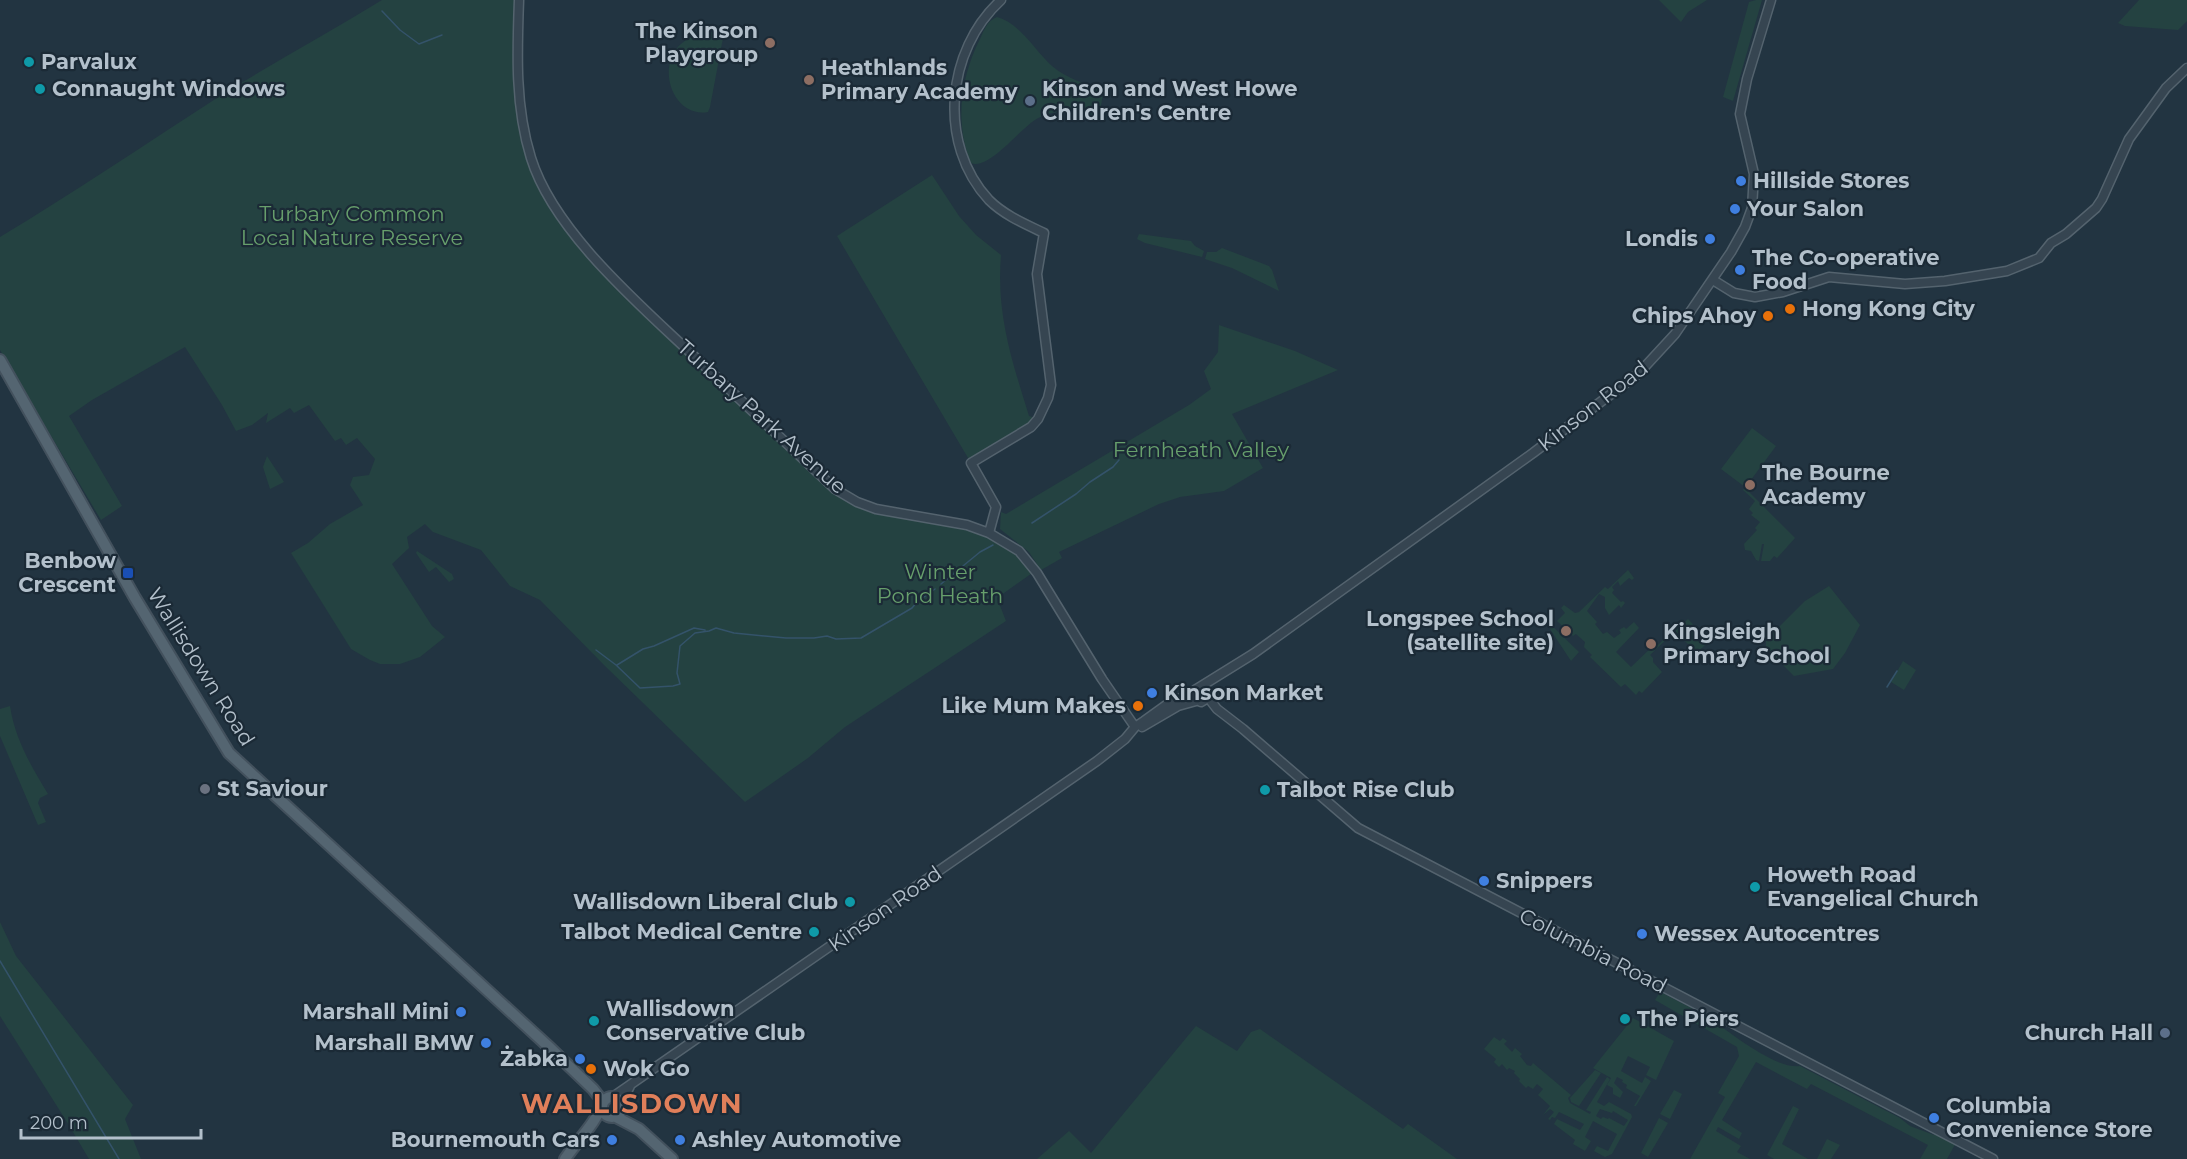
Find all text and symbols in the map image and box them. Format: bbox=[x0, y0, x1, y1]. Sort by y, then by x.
place label: The Kinson Playgroup bbox=[635, 18, 758, 67]
marker: The Kinson Playgroup bbox=[763, 36, 777, 50]
place label: Parvalux bbox=[41, 49, 137, 74]
marker: Parvalux bbox=[22, 55, 36, 69]
place label: Heathlands Primary Academy bbox=[821, 55, 1018, 104]
marker: Heathlands Primary Academy bbox=[802, 73, 816, 87]
place label: Connaught Windows bbox=[52, 76, 285, 101]
place label: Kinson and West Howe Children's Centre bbox=[1042, 76, 1298, 125]
marker: Connaught Windows bbox=[33, 82, 47, 96]
marker: Kinson and West Howe Children's Centre bbox=[1023, 94, 1037, 108]
place label: Hillside Stores bbox=[1753, 168, 1909, 193]
marker: Hillside Stores bbox=[1734, 174, 1748, 188]
place label: Your Salon bbox=[1746, 196, 1864, 221]
park label: Turbary Common Local Nature Reserve bbox=[241, 201, 463, 250]
marker: Your Salon bbox=[1728, 202, 1742, 216]
place label: Londis bbox=[1625, 226, 1698, 251]
marker: Londis bbox=[1703, 232, 1717, 246]
place label: The Co-operative Food bbox=[1752, 245, 1940, 294]
marker: The Co-operative Food bbox=[1733, 263, 1747, 277]
place label: Hong Kong City bbox=[1802, 296, 1975, 321]
marker: Hong Kong City bbox=[1783, 302, 1797, 316]
place label: Chips Ahoy bbox=[1632, 303, 1756, 328]
marker: Chips Ahoy bbox=[1761, 309, 1775, 323]
street label: Turbary Park Avenue bbox=[673, 334, 852, 499]
street label: Kinson Road bbox=[1533, 355, 1653, 456]
park label: Fernheath Valley bbox=[1113, 437, 1290, 462]
place label: The Bourne Academy bbox=[1761, 460, 1890, 509]
marker: The Bourne Academy bbox=[1743, 478, 1757, 492]
place label: Benbow Crescent bbox=[18, 548, 116, 597]
park label: Winter Pond Heath bbox=[877, 559, 1003, 608]
marker: Benbow Crescent bbox=[121, 566, 135, 580]
street label: Wallisdown Road bbox=[143, 583, 260, 750]
place label: Longspee School (satellite site) bbox=[1366, 606, 1554, 655]
place label: Kingsleigh Primary School bbox=[1663, 619, 1830, 668]
marker: Longspee School (satellite site) bbox=[1559, 624, 1573, 638]
marker: Kingsleigh Primary School bbox=[1644, 637, 1658, 651]
place label: Kinson Market bbox=[1164, 680, 1323, 705]
marker: Kinson Market bbox=[1145, 686, 1159, 700]
place label: Like Mum Makes bbox=[941, 693, 1126, 718]
marker: Like Mum Makes bbox=[1131, 699, 1145, 713]
place label: St Saviour bbox=[217, 776, 328, 801]
place label: Talbot Rise Club bbox=[1277, 777, 1455, 802]
marker: St Saviour bbox=[198, 782, 212, 796]
marker: Talbot Rise Club bbox=[1258, 783, 1272, 797]
street label: Kinson Road bbox=[823, 860, 946, 957]
place label: Howeth Road Evangelical Church bbox=[1767, 862, 1979, 911]
place label: Snippers bbox=[1496, 868, 1593, 893]
marker: Snippers bbox=[1477, 874, 1491, 888]
marker: Howeth Road Evangelical Church bbox=[1748, 880, 1762, 894]
place label: Wallisdown Liberal Club bbox=[573, 889, 838, 914]
marker: Wallisdown Liberal Club bbox=[843, 895, 857, 909]
street label: Columbia Road bbox=[1515, 903, 1671, 999]
place label: Talbot Medical Centre bbox=[561, 919, 802, 944]
place label: Wessex Autocentres bbox=[1654, 921, 1879, 946]
marker: Talbot Medical Centre bbox=[807, 925, 821, 939]
marker: Wessex Autocentres bbox=[1635, 927, 1649, 941]
place label: Wallisdown Conservative Club bbox=[606, 996, 805, 1045]
place label: Marshall Mini bbox=[303, 999, 449, 1024]
marker: Marshall Mini bbox=[454, 1005, 468, 1019]
place label: The Piers bbox=[1637, 1006, 1739, 1031]
marker: The Piers bbox=[1618, 1012, 1632, 1026]
marker: Wallisdown Conservative Club bbox=[587, 1014, 601, 1028]
place label: Church Hall bbox=[2025, 1020, 2153, 1045]
marker: Church Hall bbox=[2158, 1026, 2172, 1040]
place label: Marshall BMW bbox=[315, 1030, 474, 1055]
marker: Marshall BMW bbox=[479, 1036, 493, 1050]
place label: Żabka bbox=[500, 1045, 568, 1071]
marker: Żabka bbox=[573, 1052, 587, 1066]
place label: Wok Go bbox=[603, 1056, 690, 1081]
marker: Wok Go bbox=[584, 1062, 598, 1076]
district label: WALLISDOWN bbox=[521, 1087, 743, 1120]
place label: Columbia Convenience Store bbox=[1946, 1093, 2153, 1142]
scale bar bbox=[21, 1102, 201, 1140]
marker: Columbia Convenience Store bbox=[1927, 1111, 1941, 1125]
text: 200 m bbox=[30, 1112, 88, 1134]
place label: Bournemouth Cars bbox=[391, 1127, 600, 1152]
place label: Ashley Automotive bbox=[691, 1127, 901, 1152]
marker: Bournemouth Cars bbox=[605, 1133, 619, 1147]
marker: Ashley Automotive bbox=[673, 1133, 687, 1147]

